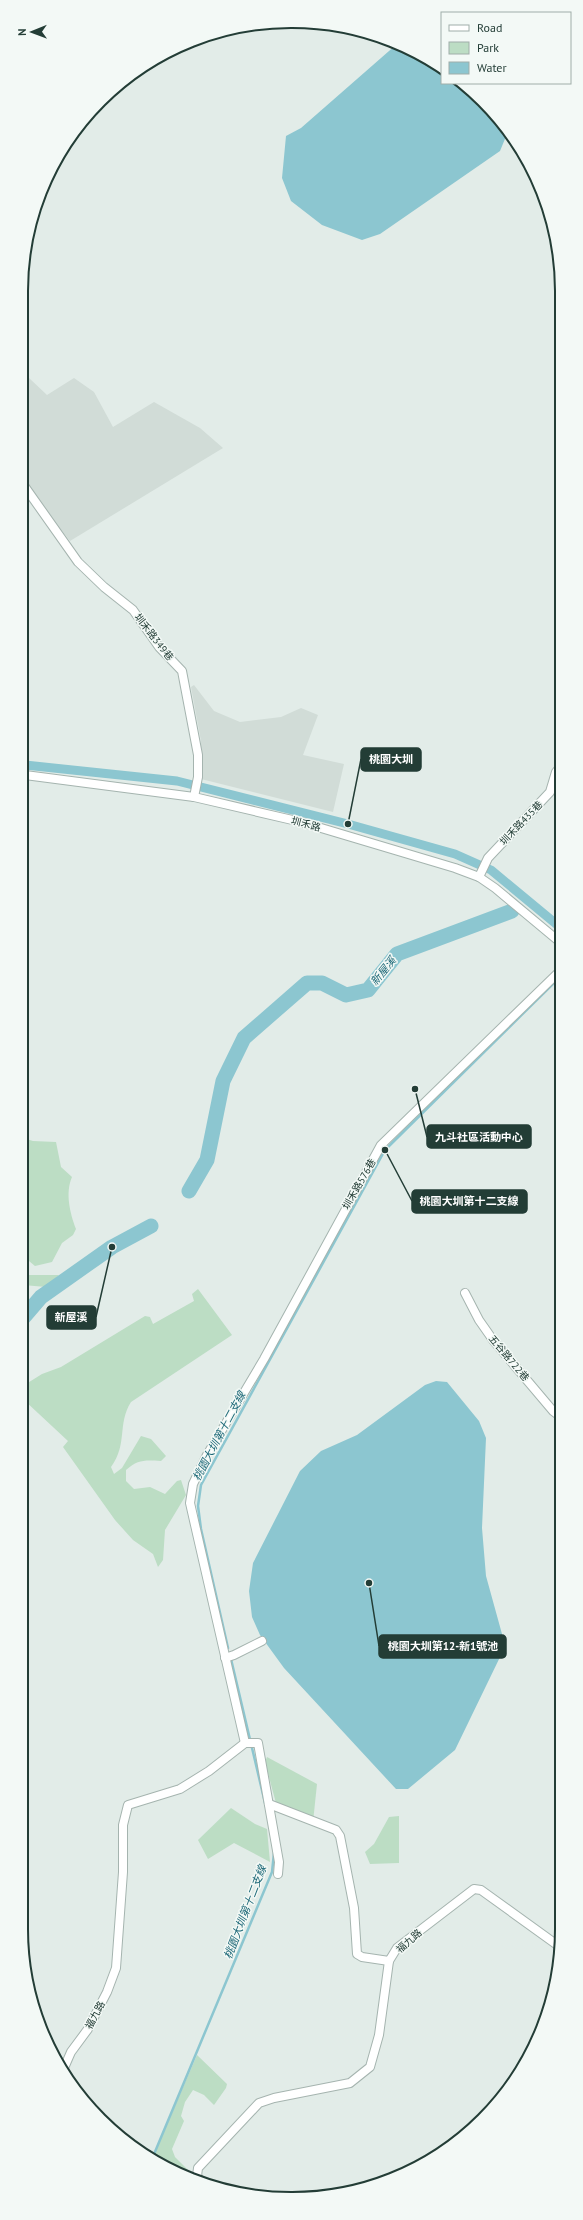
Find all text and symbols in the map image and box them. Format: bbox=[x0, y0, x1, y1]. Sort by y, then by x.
north arrow bbox=[12, 12, 52, 52]
legend bbox=[441, 12, 571, 84]
text: Road bbox=[477, 20, 502, 35]
text: N bbox=[15, 28, 29, 36]
text: Park bbox=[477, 40, 499, 55]
text: Water bbox=[477, 60, 507, 75]
street label: 圳禾路349巷 bbox=[132, 611, 176, 663]
callout: 桃園大圳 bbox=[361, 748, 421, 771]
text: 桃園大圳 bbox=[369, 752, 413, 766]
street label: 圳禾路435巷 bbox=[497, 798, 545, 848]
street label: 圳禾路 bbox=[290, 814, 322, 834]
water label: 新屋溪 bbox=[367, 952, 400, 988]
callout: 九斗社區活動中心 bbox=[427, 1125, 531, 1148]
text: 九斗社區活動中心 bbox=[435, 1130, 523, 1144]
street label: 圳禾路576巷 bbox=[339, 1156, 379, 1212]
callout: 桃園大圳第十二支線 bbox=[412, 1190, 527, 1213]
text: 桃園大圳第十二支線 bbox=[420, 1194, 519, 1208]
callout: 新屋溪 bbox=[47, 1306, 96, 1329]
text: 新屋溪 bbox=[55, 1310, 88, 1324]
street label: 五谷路722巷 bbox=[486, 1332, 532, 1384]
water label: 桃園大圳第十二支線 bbox=[190, 1387, 249, 1483]
callout: 桃園大圳第12-新1號池 bbox=[379, 1635, 506, 1658]
text: 桃園大圳第12-新1號池 bbox=[388, 1639, 498, 1653]
water label: 桃園大圳第十二支線 bbox=[221, 1861, 270, 1961]
street label: 福九路 bbox=[393, 1926, 425, 1956]
street label: 福九路 bbox=[82, 1999, 108, 2031]

